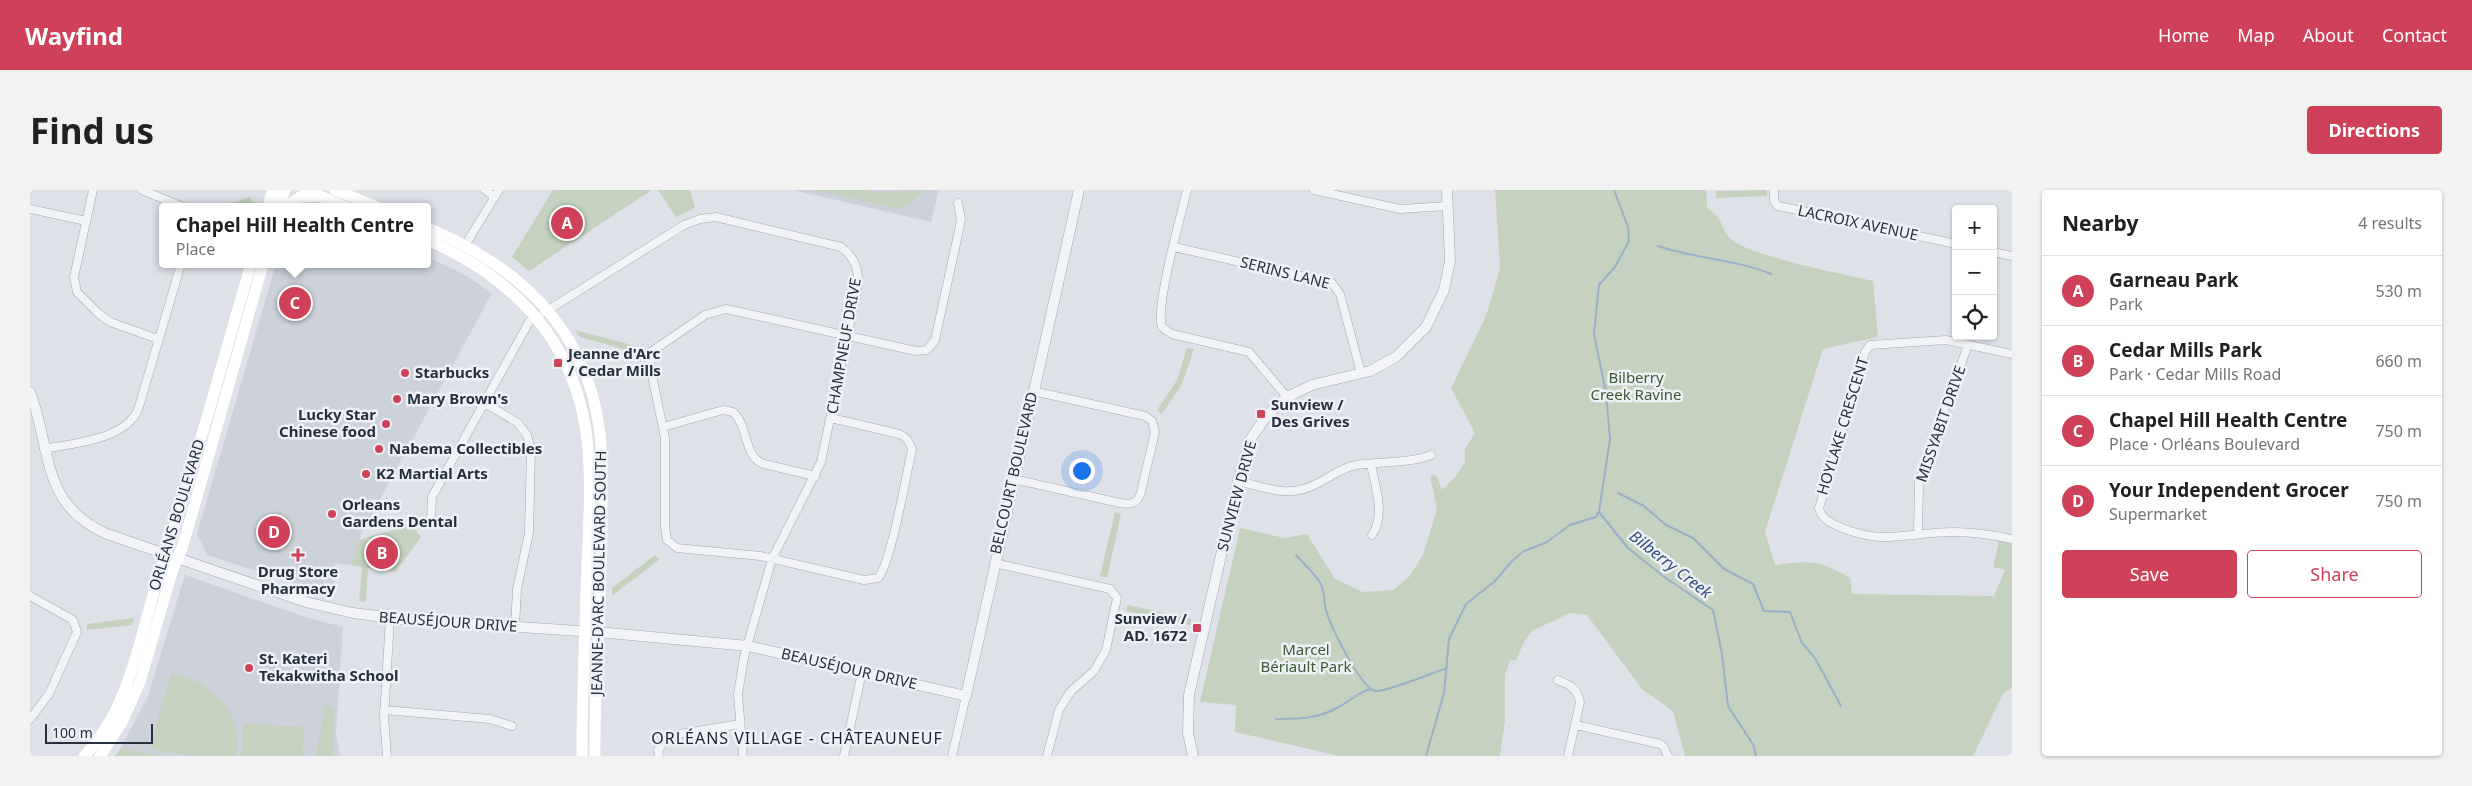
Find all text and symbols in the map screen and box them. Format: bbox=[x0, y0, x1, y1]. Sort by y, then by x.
text: Wayfind bbox=[25, 19, 123, 52]
text: Home bbox=[2158, 23, 2209, 47]
text: Map bbox=[2237, 23, 2275, 47]
text: About bbox=[2303, 23, 2354, 47]
text: Contact bbox=[2382, 23, 2447, 47]
button: Directions bbox=[2307, 106, 2442, 154]
text: Find us bbox=[30, 107, 154, 154]
street label: LACROIX AVENUE bbox=[1796, 200, 1920, 245]
popup bbox=[159, 203, 431, 268]
pin: A bbox=[551, 204, 583, 242]
map controls bbox=[1952, 205, 1997, 340]
button: + bbox=[1952, 205, 1997, 250]
text: Nearby bbox=[2062, 209, 2138, 237]
text: Chapel Hill Health Centre bbox=[176, 212, 414, 238]
text: 4 results bbox=[2358, 212, 2422, 234]
text: Place bbox=[176, 238, 215, 260]
button: − bbox=[1952, 250, 1997, 295]
street label: SERINS LANE bbox=[1238, 251, 1332, 293]
text: Garneau Park bbox=[2109, 267, 2238, 293]
street label: CHAMPNEUF DRIVE bbox=[821, 276, 865, 415]
text: A bbox=[2072, 280, 2084, 302]
text: 530 m bbox=[2375, 280, 2422, 302]
pin: C bbox=[279, 284, 311, 322]
text: Park bbox=[2109, 293, 2143, 315]
button: locate bbox=[1952, 295, 1997, 340]
text: Cedar Mills Park bbox=[2109, 337, 2262, 363]
place label: Jeanne d'Arc / Cedar Mills bbox=[566, 343, 661, 380]
text: B bbox=[2073, 350, 2083, 372]
text: 660 m bbox=[2375, 350, 2422, 372]
street label: HOYLAKE CRESCENT bbox=[1812, 354, 1873, 497]
marker: Jeanne d'Arc / Cedar Mills bbox=[552, 357, 564, 369]
place label: Starbucks bbox=[415, 362, 489, 382]
street label: MISSYABIT DRIVE bbox=[1911, 363, 1969, 485]
text: Park · Cedar Mills Road bbox=[2109, 363, 2281, 385]
marker: Starbucks bbox=[399, 367, 411, 379]
park label: Bilberry Creek Ravine bbox=[1590, 367, 1682, 404]
place label: Mary Brown's bbox=[407, 388, 508, 408]
street label: BELCOURT BOULEVARD bbox=[985, 390, 1041, 556]
marker: Mary Brown's bbox=[391, 393, 403, 405]
place label: Sunview / Des Grives bbox=[1271, 394, 1349, 431]
place label: Lucky Star Chinese food bbox=[279, 404, 376, 441]
text: Chapel Hill Health Centre bbox=[2109, 407, 2347, 433]
marker: Sunview / Des Grives bbox=[1255, 408, 1267, 420]
marker: Lucky Star Chinese food bbox=[380, 418, 392, 430]
text: C bbox=[2073, 420, 2083, 442]
text: 750 m bbox=[2375, 420, 2422, 442]
text: Place · Orléans Boulevard bbox=[2109, 433, 2300, 455]
street label: ORLÉANS BOULEVARD bbox=[143, 437, 209, 593]
place label: Nabema Collectibles bbox=[389, 438, 542, 458]
street label: SUNVIEW DRIVE bbox=[1212, 438, 1260, 553]
marker: Nabema Collectibles bbox=[373, 443, 385, 455]
street label: JEANNE-D'ARC BOULEVARD SOUTH bbox=[586, 450, 610, 698]
your location bbox=[1069, 458, 1095, 484]
place label: K2 Martial Arts bbox=[376, 463, 488, 483]
marker: K2 Martial Arts bbox=[360, 468, 372, 480]
text: Your Independent Grocer bbox=[2109, 477, 2349, 503]
text: D bbox=[2072, 490, 2084, 512]
text: 750 m bbox=[2375, 490, 2422, 512]
place label: Orleans Gardens Dental bbox=[342, 494, 458, 531]
text: Supermarket bbox=[2109, 503, 2207, 525]
marker: Orleans Gardens Dental bbox=[326, 508, 338, 520]
pin: D bbox=[258, 513, 290, 551]
water label: Bilberry Creek bbox=[1625, 525, 1718, 604]
pin: B bbox=[366, 534, 398, 572]
marker: Drug Store Pharmacy bbox=[292, 549, 304, 561]
button: Save bbox=[2062, 550, 2237, 598]
button: Share bbox=[2247, 550, 2422, 598]
place label: Drug Store Pharmacy bbox=[258, 561, 338, 598]
street label: BEAUSÉJOUR DRIVE bbox=[378, 606, 518, 636]
place label: Sunview / AD. 1672 bbox=[1115, 608, 1188, 645]
marker: Sunview / AD. 1672 bbox=[1191, 622, 1203, 634]
park label: Marcel Bériault Park bbox=[1261, 639, 1351, 676]
street label: BEAUSÉJOUR DRIVE bbox=[779, 643, 919, 693]
place label: St. Kateri Tekakwitha School bbox=[259, 648, 399, 685]
marker: St. Kateri Tekakwitha School bbox=[243, 662, 255, 674]
scale bar bbox=[45, 721, 152, 744]
text: 100 m bbox=[52, 723, 93, 742]
district label: ORLÉANS VILLAGE - CHÂTEAUNEUF bbox=[651, 727, 943, 749]

